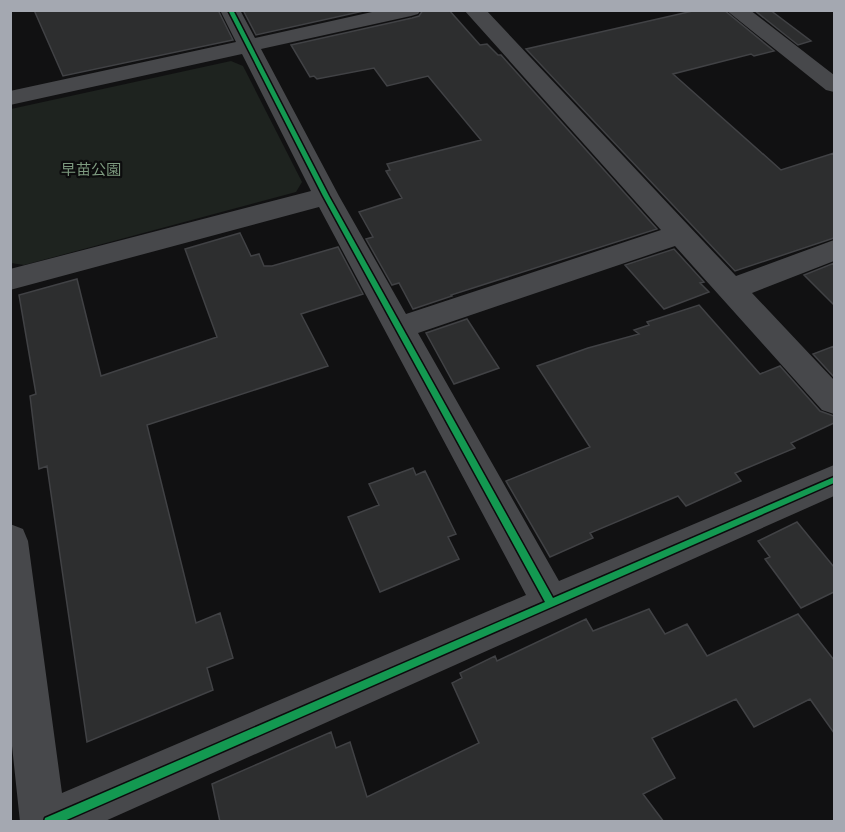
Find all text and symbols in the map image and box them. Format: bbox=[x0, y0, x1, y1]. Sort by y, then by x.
park label: 早苗公園 bbox=[61, 161, 121, 178]

